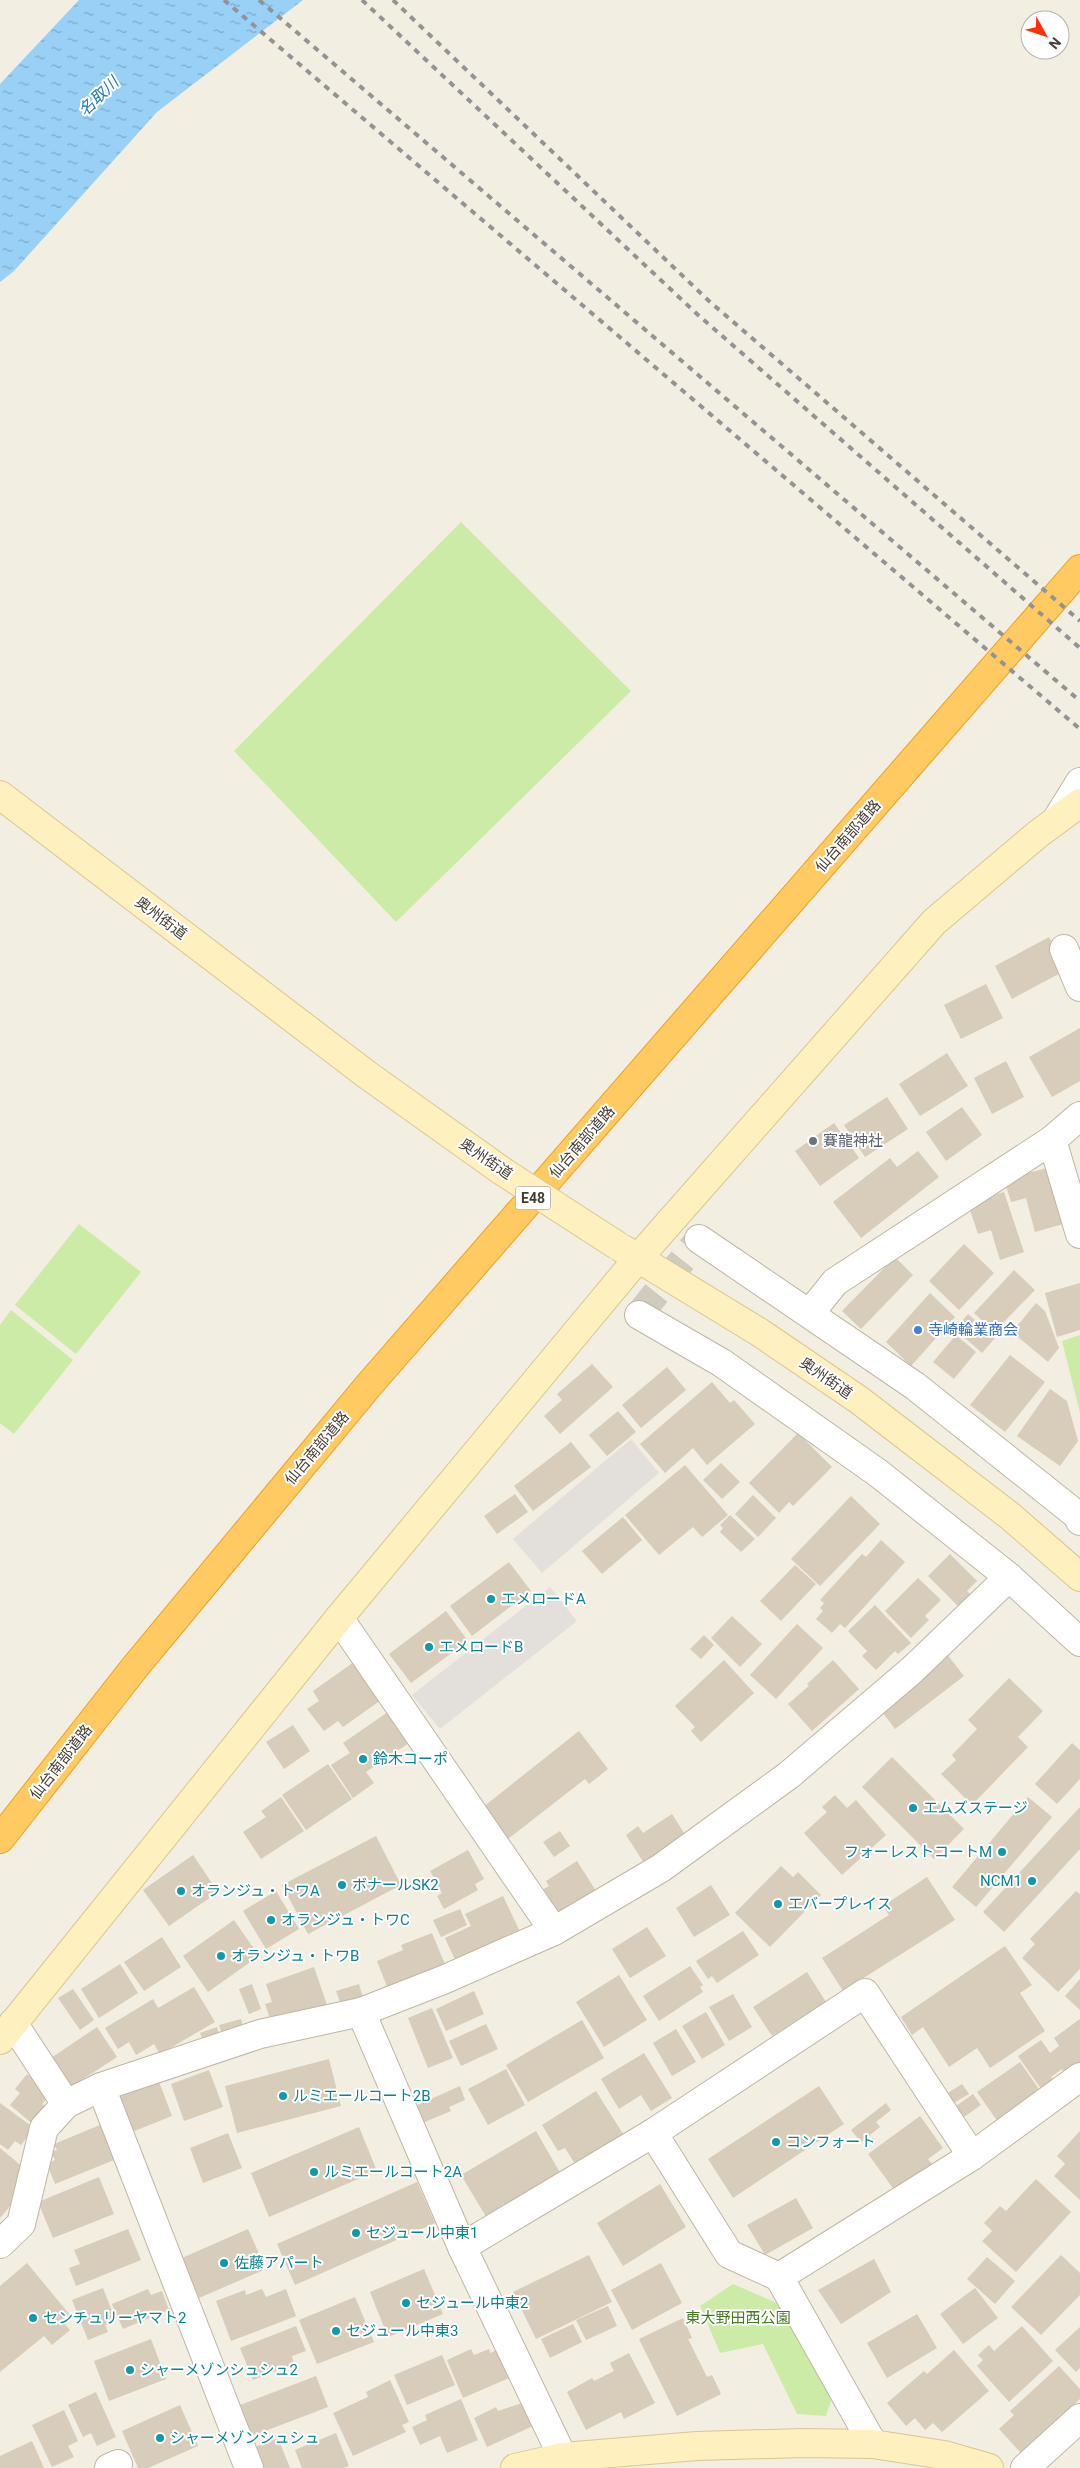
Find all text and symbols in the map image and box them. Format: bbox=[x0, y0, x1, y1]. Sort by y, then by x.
north arrow bbox=[1020, 10, 1070, 60]
text: N bbox=[1046, 34, 1064, 52]
water label: 名取川 bbox=[74, 71, 124, 120]
street label: 仙台南部道路 bbox=[812, 796, 884, 876]
street label: 奥州街道 bbox=[132, 893, 190, 943]
street label: 仙台南部道路 bbox=[546, 1102, 618, 1182]
place label: 賽龍神社 bbox=[823, 1132, 883, 1150]
street label: 奥州街道 bbox=[456, 1135, 516, 1183]
marker: 賽龍神社 bbox=[807, 1135, 819, 1147]
road number: E48 bbox=[516, 1186, 550, 1210]
place label: 寺崎輪業商会 bbox=[928, 1321, 1018, 1339]
marker: 寺崎輪業商会 bbox=[912, 1324, 924, 1336]
street label: 奥州街道 bbox=[796, 1353, 856, 1403]
street label: 仙台南部道路 bbox=[281, 1408, 353, 1488]
place label: エメロードA bbox=[501, 1590, 586, 1608]
marker: エメロードA bbox=[485, 1593, 497, 1605]
place label: エメロードB bbox=[439, 1638, 523, 1656]
marker: エメロードB bbox=[423, 1641, 435, 1653]
street label: 仙台南部道路 bbox=[26, 1721, 96, 1803]
place label: 鈴木コーポ bbox=[373, 1750, 448, 1768]
marker: 鈴木コーポ bbox=[357, 1753, 369, 1765]
place label: エムズステージ bbox=[923, 1799, 1028, 1817]
marker: エムズステージ bbox=[907, 1802, 919, 1814]
place label: フォーレストコートM bbox=[844, 1843, 992, 1861]
marker: フォーレストコートM bbox=[996, 1846, 1008, 1858]
place label: NCM1 bbox=[980, 1872, 1022, 1890]
marker: NCM1 bbox=[1026, 1875, 1038, 1887]
place label: ボナールSK2 bbox=[352, 1876, 439, 1894]
marker: ボナールSK2 bbox=[336, 1879, 348, 1891]
place label: オランジュ・トワA bbox=[191, 1882, 320, 1900]
marker: オランジュ・トワA bbox=[175, 1885, 187, 1897]
place label: エバープレイス bbox=[788, 1895, 892, 1913]
marker: エバープレイス bbox=[772, 1898, 784, 1910]
place label: オランジュ・トワC bbox=[281, 1911, 410, 1929]
marker: オランジュ・トワC bbox=[265, 1914, 277, 1926]
place label: オランジュ・トワB bbox=[231, 1947, 359, 1965]
marker: オランジュ・トワB bbox=[215, 1950, 227, 1962]
place label: ルミエールコート2B bbox=[293, 2087, 430, 2105]
marker: ルミエールコート2B bbox=[277, 2090, 289, 2102]
place label: コンフォート bbox=[786, 2133, 876, 2151]
marker: コンフォート bbox=[770, 2136, 782, 2148]
place label: ルミエールコート2A bbox=[324, 2163, 462, 2181]
marker: ルミエールコート2A bbox=[308, 2166, 320, 2178]
place label: セジュール中東1 bbox=[366, 2224, 478, 2242]
marker: セジュール中東1 bbox=[350, 2227, 362, 2239]
place label: 佐藤アパート bbox=[234, 2254, 324, 2272]
marker: 佐藤アパート bbox=[218, 2257, 230, 2269]
place label: セジュール中東2 bbox=[416, 2294, 528, 2312]
marker: セジュール中東2 bbox=[400, 2297, 412, 2309]
place label: センチュリーヤマト2 bbox=[43, 2309, 186, 2327]
park label: 東大野田西公園 bbox=[685, 2309, 791, 2327]
marker: センチュリーヤマト2 bbox=[27, 2312, 39, 2324]
place label: セジュール中東3 bbox=[346, 2322, 458, 2340]
marker: セジュール中東3 bbox=[330, 2325, 342, 2337]
place label: シャーメゾンシュシュ2 bbox=[140, 2361, 298, 2379]
marker: シャーメゾンシュシュ2 bbox=[124, 2364, 136, 2376]
place label: シャーメゾンシュシュ bbox=[170, 2429, 319, 2447]
marker: シャーメゾンシュシュ bbox=[154, 2432, 166, 2444]

